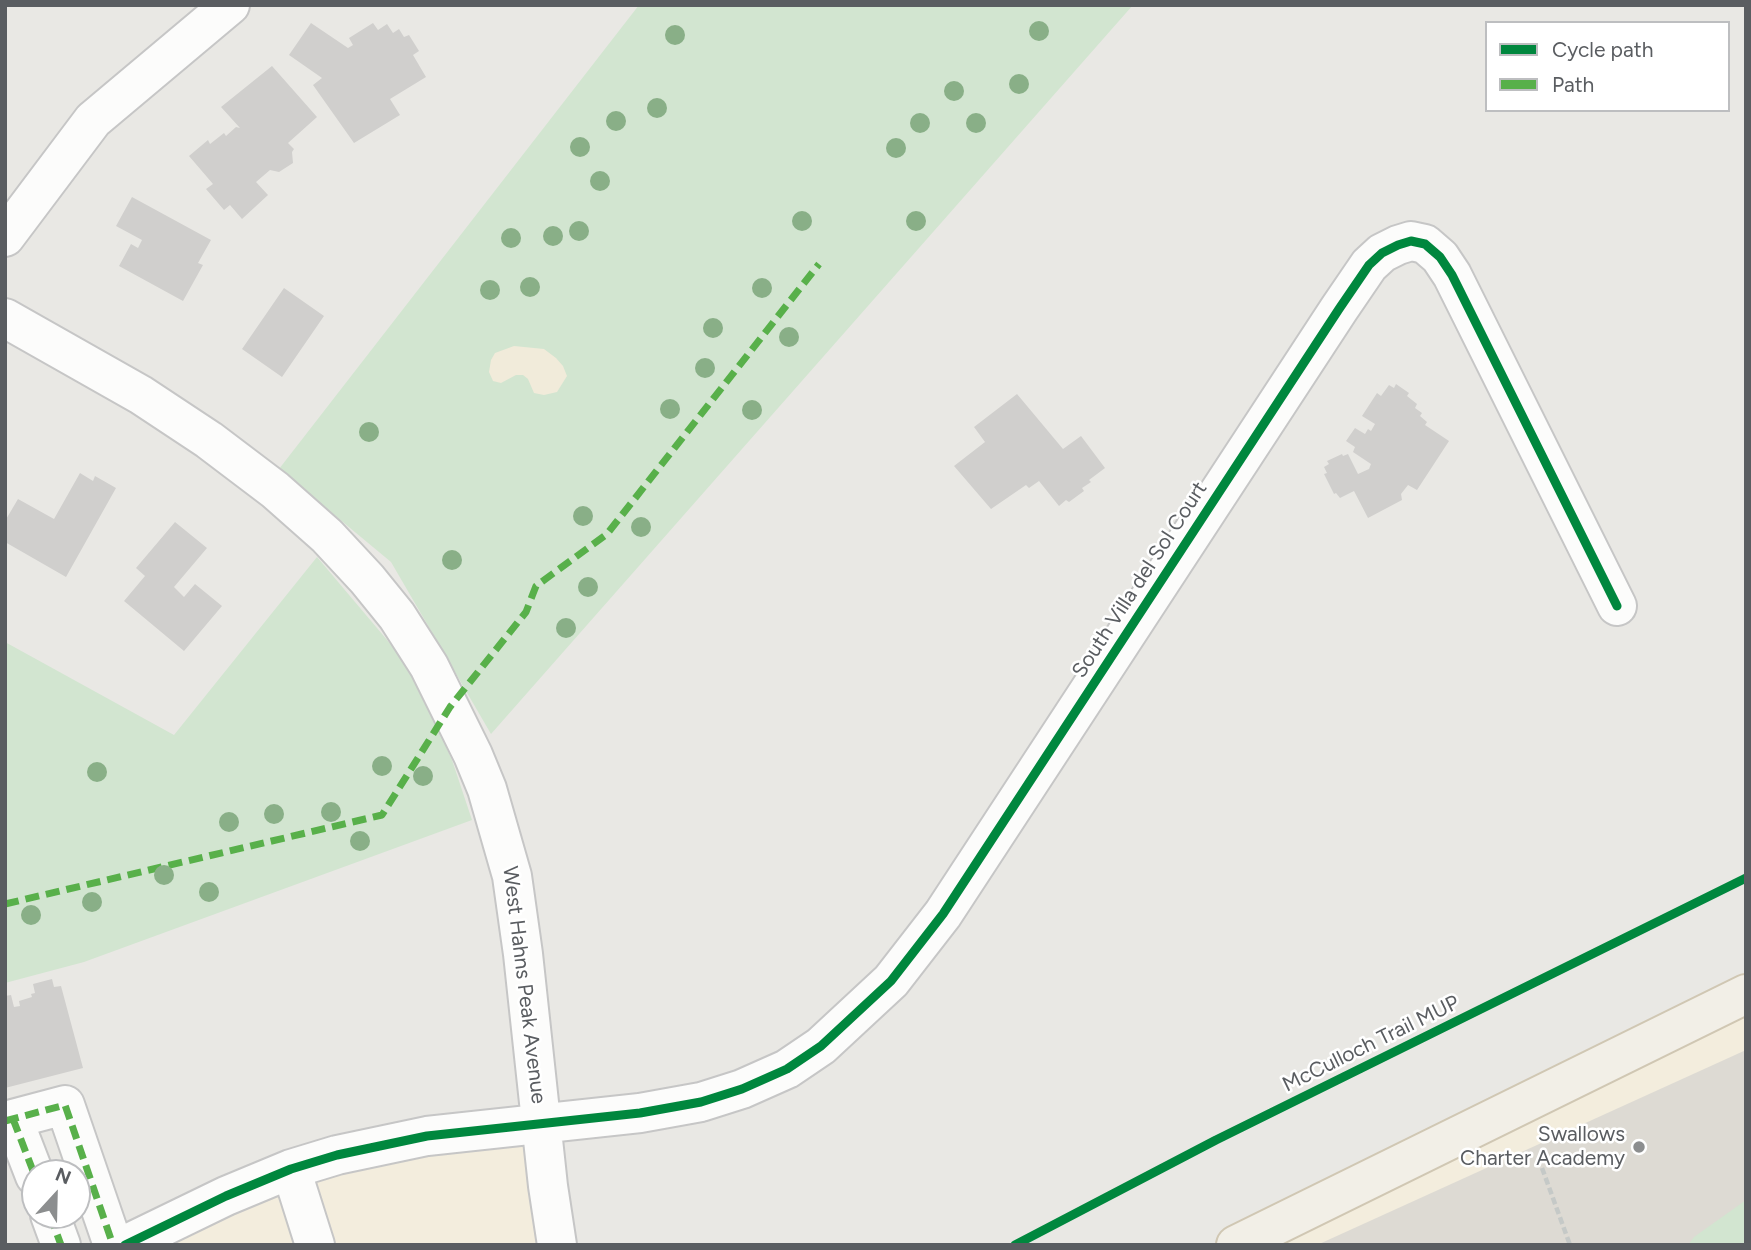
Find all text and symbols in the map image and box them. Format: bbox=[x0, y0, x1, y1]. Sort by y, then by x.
legend bbox=[1485, 21, 1730, 112]
text: Cycle path bbox=[1552, 37, 1653, 62]
text: Path bbox=[1552, 72, 1594, 97]
street label: South Villa del Sol Court bbox=[1067, 477, 1213, 683]
street label: West Hahns Peak Avenue bbox=[497, 865, 551, 1105]
street label: McCulloch Trail MUP bbox=[1278, 990, 1464, 1098]
place label: Swallows Charter Academy bbox=[1460, 1122, 1625, 1172]
marker: Swallows Charter Academy bbox=[1631, 1139, 1647, 1155]
north arrow bbox=[21, 1159, 91, 1229]
text: N bbox=[52, 1163, 74, 1189]

